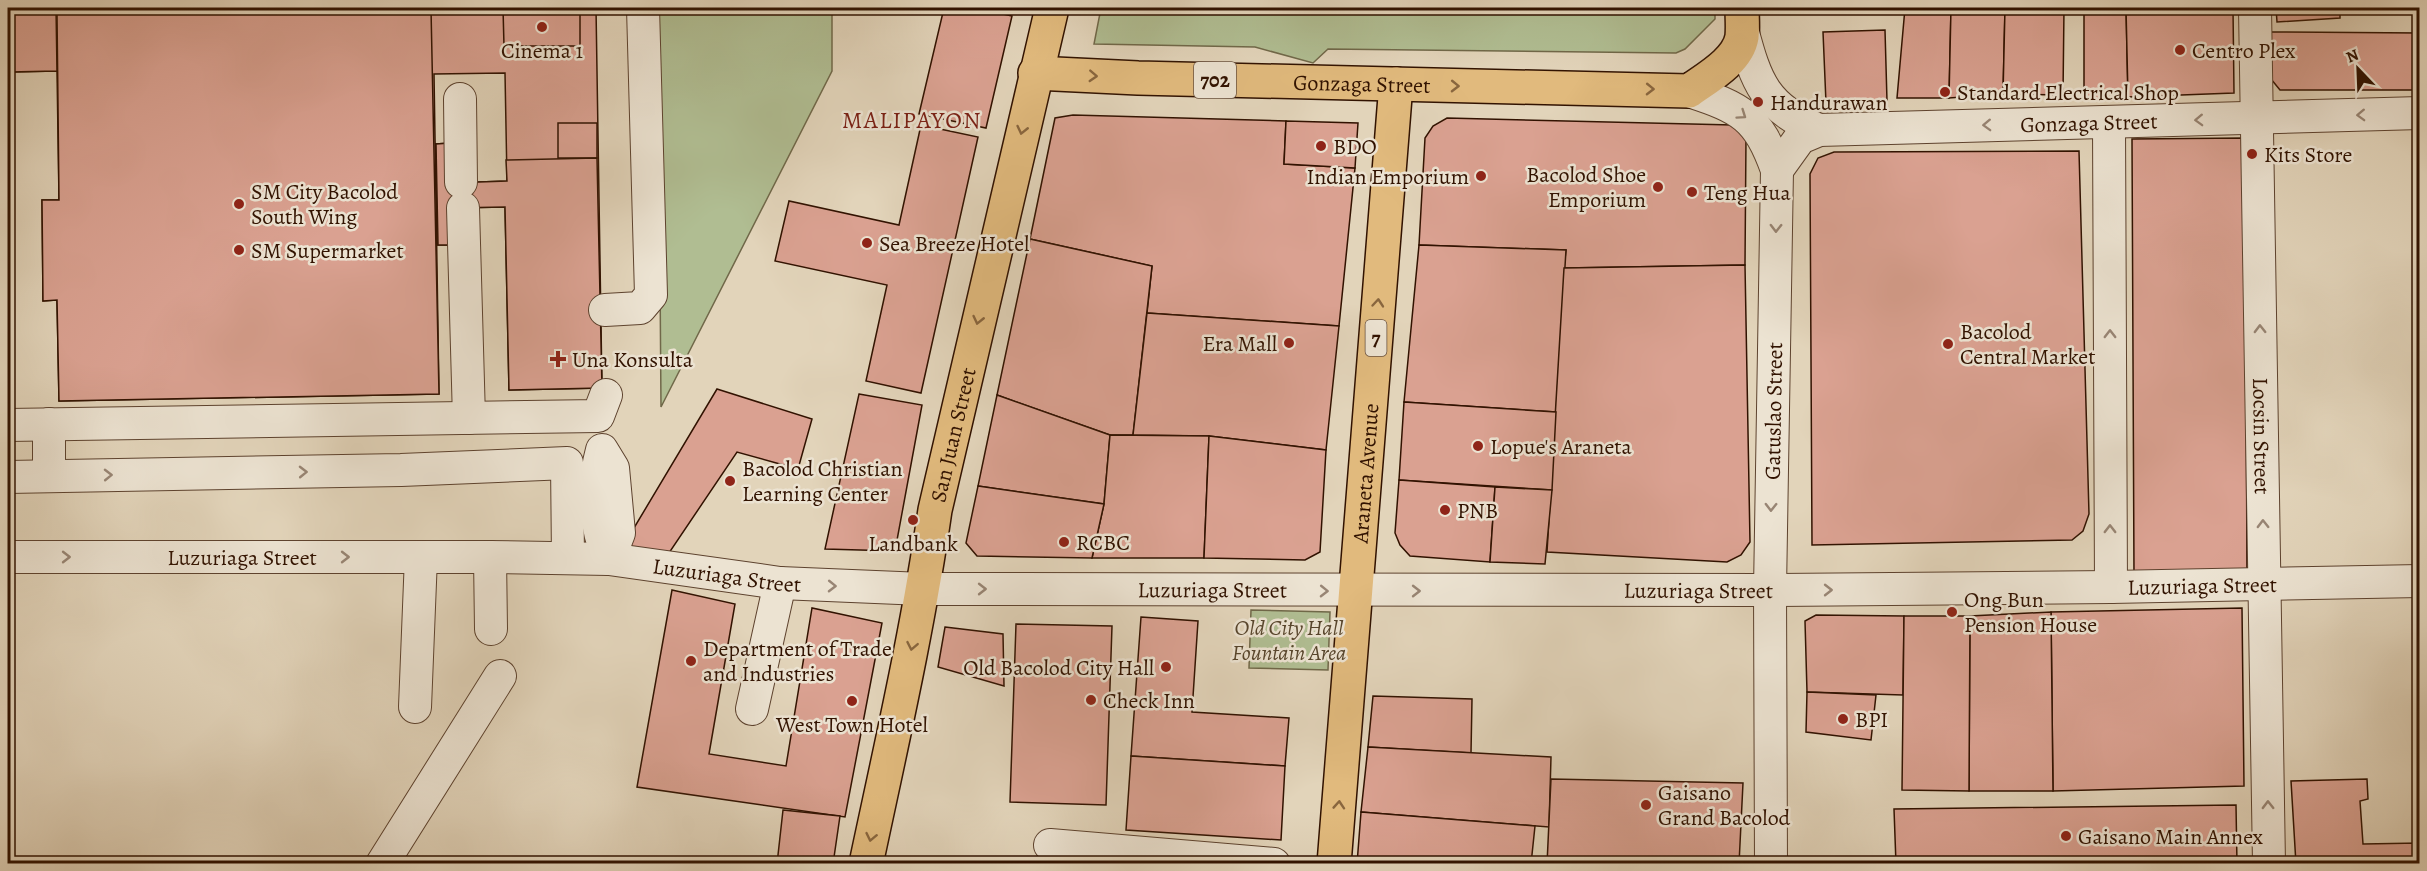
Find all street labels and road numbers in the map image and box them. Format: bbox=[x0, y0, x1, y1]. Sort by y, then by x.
road number: 702 bbox=[1194, 62, 1236, 98]
street label: Gonzaga Street bbox=[1293, 68, 1431, 101]
street label: Gonzaga Street bbox=[2020, 106, 2158, 140]
road number: 7 bbox=[1366, 320, 1386, 356]
street label: Gatuslao Street bbox=[1758, 342, 1790, 480]
street label: San Juan Street bbox=[923, 365, 984, 505]
street label: Locsin Street bbox=[2245, 377, 2277, 495]
street label: Araneta Avenue bbox=[1345, 402, 1387, 545]
street label: Luzuriaga Street bbox=[167, 543, 317, 573]
street label: Luzuriaga Street bbox=[651, 551, 802, 600]
street label: Luzuriaga Street bbox=[2127, 570, 2277, 603]
street label: Luzuriaga Street bbox=[1137, 575, 1287, 605]
street label: Luzuriaga Street bbox=[1623, 576, 1773, 606]

